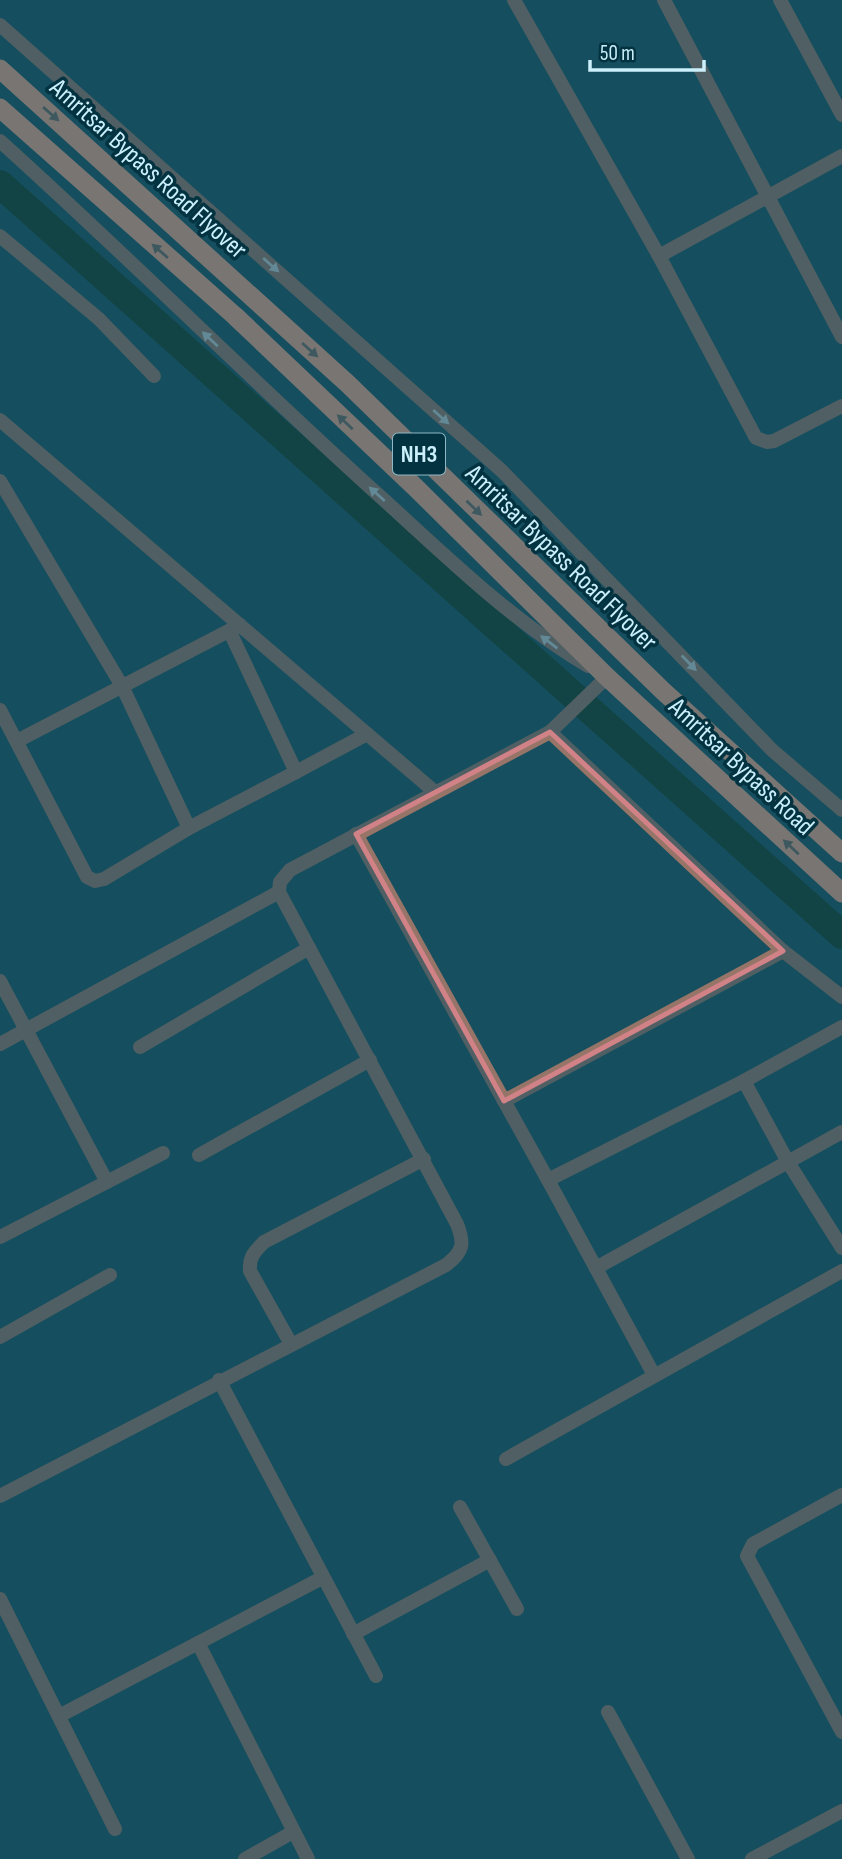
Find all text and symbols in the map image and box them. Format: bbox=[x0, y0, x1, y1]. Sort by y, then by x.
scale bar bbox=[590, 28, 704, 72]
text: 50 m bbox=[600, 41, 635, 66]
street label: Amritsar Bypass Road Flyover bbox=[42, 72, 253, 266]
one-way arrow bbox=[42, 106, 60, 122]
one-way arrow bbox=[151, 243, 169, 259]
one-way arrow bbox=[262, 257, 279, 273]
one-way arrow bbox=[202, 331, 219, 347]
one-way arrow bbox=[301, 341, 318, 357]
one-way arrow bbox=[432, 409, 450, 425]
one-way arrow bbox=[337, 413, 354, 430]
road number: NH3 bbox=[393, 434, 445, 475]
street label: Amritsar Bypass Road Flyover bbox=[458, 458, 664, 658]
one-way arrow bbox=[368, 486, 386, 502]
one-way arrow bbox=[465, 499, 482, 515]
one-way arrow bbox=[541, 634, 559, 649]
one-way arrow bbox=[680, 655, 697, 672]
street label: Amritsar Bypass Road bbox=[661, 691, 820, 842]
one-way arrow bbox=[783, 839, 800, 855]

